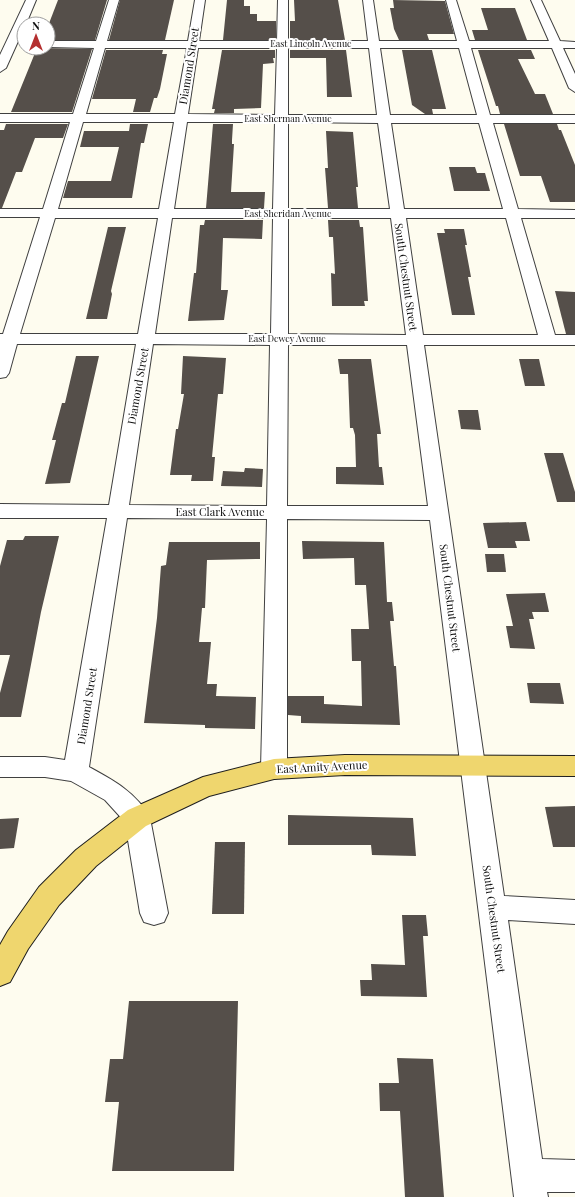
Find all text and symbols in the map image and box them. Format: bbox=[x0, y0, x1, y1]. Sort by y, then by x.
north arrow bbox=[16, 16, 56, 56]
text: N bbox=[32, 18, 40, 33]
street label: Diamond Street bbox=[175, 26, 202, 105]
street label: East Lincoln Avenue bbox=[270, 37, 352, 49]
street label: East Sherman Avenue bbox=[244, 112, 332, 124]
street label: East Sheridan Avenue bbox=[244, 207, 332, 219]
street label: South Chestnut Street bbox=[391, 222, 422, 332]
street label: East Dewey Avenue bbox=[248, 332, 326, 344]
street label: Diamond Street bbox=[123, 346, 152, 425]
street label: East Clark Avenue bbox=[176, 504, 265, 519]
street label: South Chestnut Street bbox=[436, 543, 465, 653]
street label: Diamond Street bbox=[73, 666, 100, 745]
street label: East Amity Avenue bbox=[276, 757, 368, 776]
street label: South Chestnut Street bbox=[479, 864, 510, 974]

